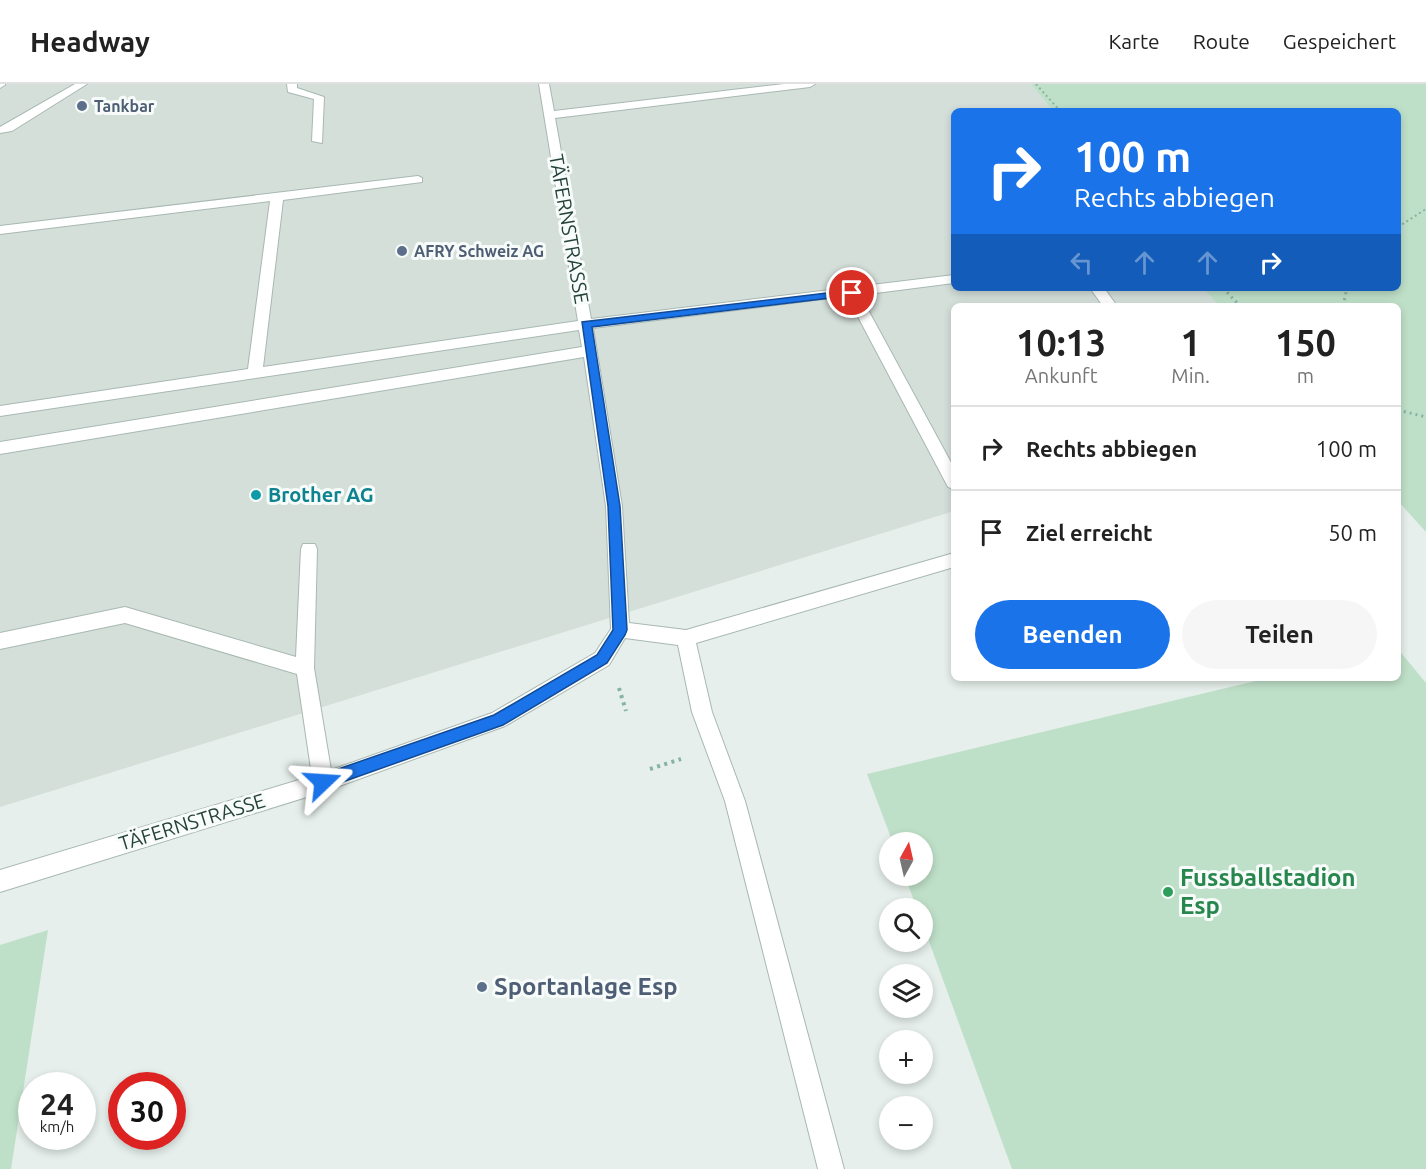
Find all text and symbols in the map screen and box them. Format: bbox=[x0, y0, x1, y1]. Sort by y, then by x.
text: Headway bbox=[30, 26, 150, 57]
text: Karte bbox=[1108, 29, 1160, 53]
text: Route bbox=[1193, 29, 1250, 53]
text: Gespeichert bbox=[1283, 29, 1396, 53]
place label: Tankbar bbox=[94, 97, 155, 115]
marker: Tankbar bbox=[75, 99, 89, 113]
icon: right bbox=[975, 132, 1053, 210]
text: 100 m bbox=[1074, 133, 1191, 180]
street label: TÄFERNSTRASSE bbox=[545, 152, 594, 306]
text: Rechts abbiegen bbox=[1074, 182, 1275, 212]
place label: AFRY Schweiz AG bbox=[414, 242, 544, 260]
marker: AFRY Schweiz AG bbox=[395, 244, 409, 258]
icon: left bbox=[1065, 246, 1098, 279]
icon: ahead bbox=[1128, 246, 1161, 279]
icon: ahead bbox=[1191, 246, 1224, 279]
icon: right bbox=[1254, 246, 1287, 279]
pin bbox=[826, 267, 877, 318]
icon: arrive bbox=[835, 276, 868, 309]
text: 10:13 bbox=[1016, 322, 1106, 363]
text: 1 bbox=[1180, 322, 1201, 363]
text: 150 bbox=[1275, 322, 1336, 363]
text: Ankunft bbox=[1025, 364, 1098, 387]
text: Min. bbox=[1171, 364, 1210, 387]
text: m bbox=[1297, 364, 1314, 387]
icon: right bbox=[975, 432, 1008, 465]
text: Rechts abbiegen bbox=[1026, 436, 1197, 461]
text: 100 m bbox=[1316, 436, 1377, 461]
place label: Brother AG bbox=[268, 483, 374, 506]
marker: Brother AG bbox=[249, 488, 263, 502]
icon: arrive bbox=[975, 516, 1008, 549]
text: Ziel erreicht bbox=[1026, 520, 1153, 545]
text: 50 m bbox=[1328, 520, 1377, 545]
button: Beenden bbox=[975, 600, 1170, 669]
button: Teilen bbox=[1182, 600, 1377, 669]
position arrow bbox=[291, 750, 355, 814]
street label: TÄFERNSTRASSE bbox=[116, 788, 268, 855]
north arrow bbox=[879, 832, 933, 886]
map controls bbox=[879, 832, 933, 1150]
place label: Fussballstadion Esp bbox=[1180, 864, 1356, 919]
marker: Fussballstadion Esp bbox=[1161, 885, 1175, 899]
button: search bbox=[879, 898, 933, 952]
button: layers bbox=[879, 964, 933, 1018]
place label: Sportanlage Esp bbox=[494, 973, 678, 1000]
marker: Sportanlage Esp bbox=[475, 980, 489, 994]
button: + bbox=[879, 1030, 933, 1084]
speed limit sign: 30 bbox=[108, 1072, 186, 1150]
text: 24 bbox=[40, 1087, 74, 1121]
button: − bbox=[879, 1096, 933, 1150]
text: km/h bbox=[40, 1118, 74, 1135]

